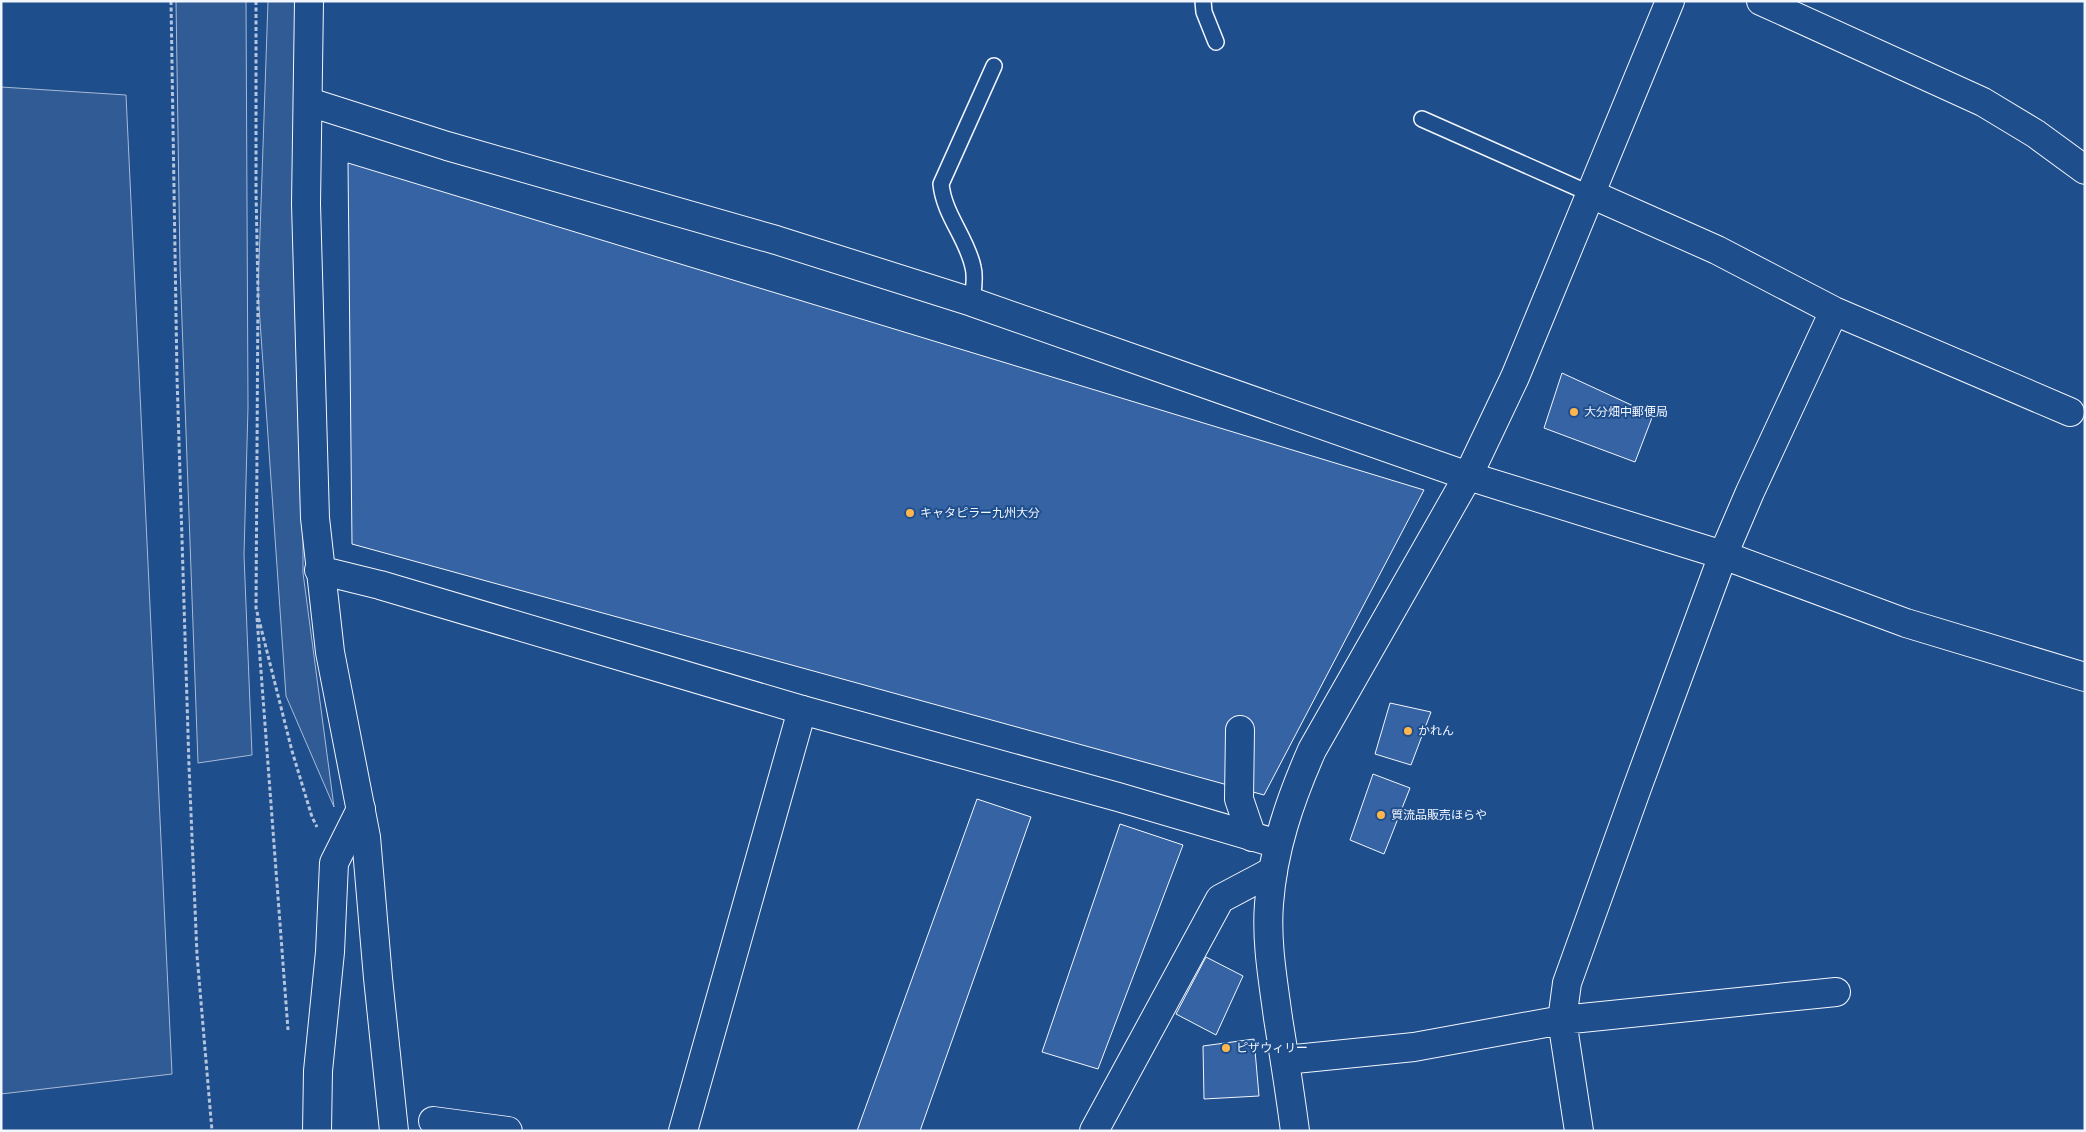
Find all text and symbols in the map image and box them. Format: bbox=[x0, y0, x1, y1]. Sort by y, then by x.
place label: 大分畑中郵便局 bbox=[1584, 404, 1668, 419]
marker: 大分畑中郵便局 bbox=[1568, 406, 1580, 418]
place label: キャタピラー九州大分 bbox=[920, 505, 1040, 520]
marker: キャタピラー九州大分 bbox=[904, 507, 916, 519]
place label: かれん bbox=[1418, 723, 1454, 738]
marker: かれん bbox=[1402, 725, 1414, 737]
place label: 質流品販売ほらや bbox=[1391, 807, 1487, 822]
marker: 質流品販売ほらや bbox=[1375, 809, 1387, 821]
place label: ピザウィリー bbox=[1236, 1040, 1308, 1055]
marker: ピザウィリー bbox=[1220, 1042, 1232, 1054]

